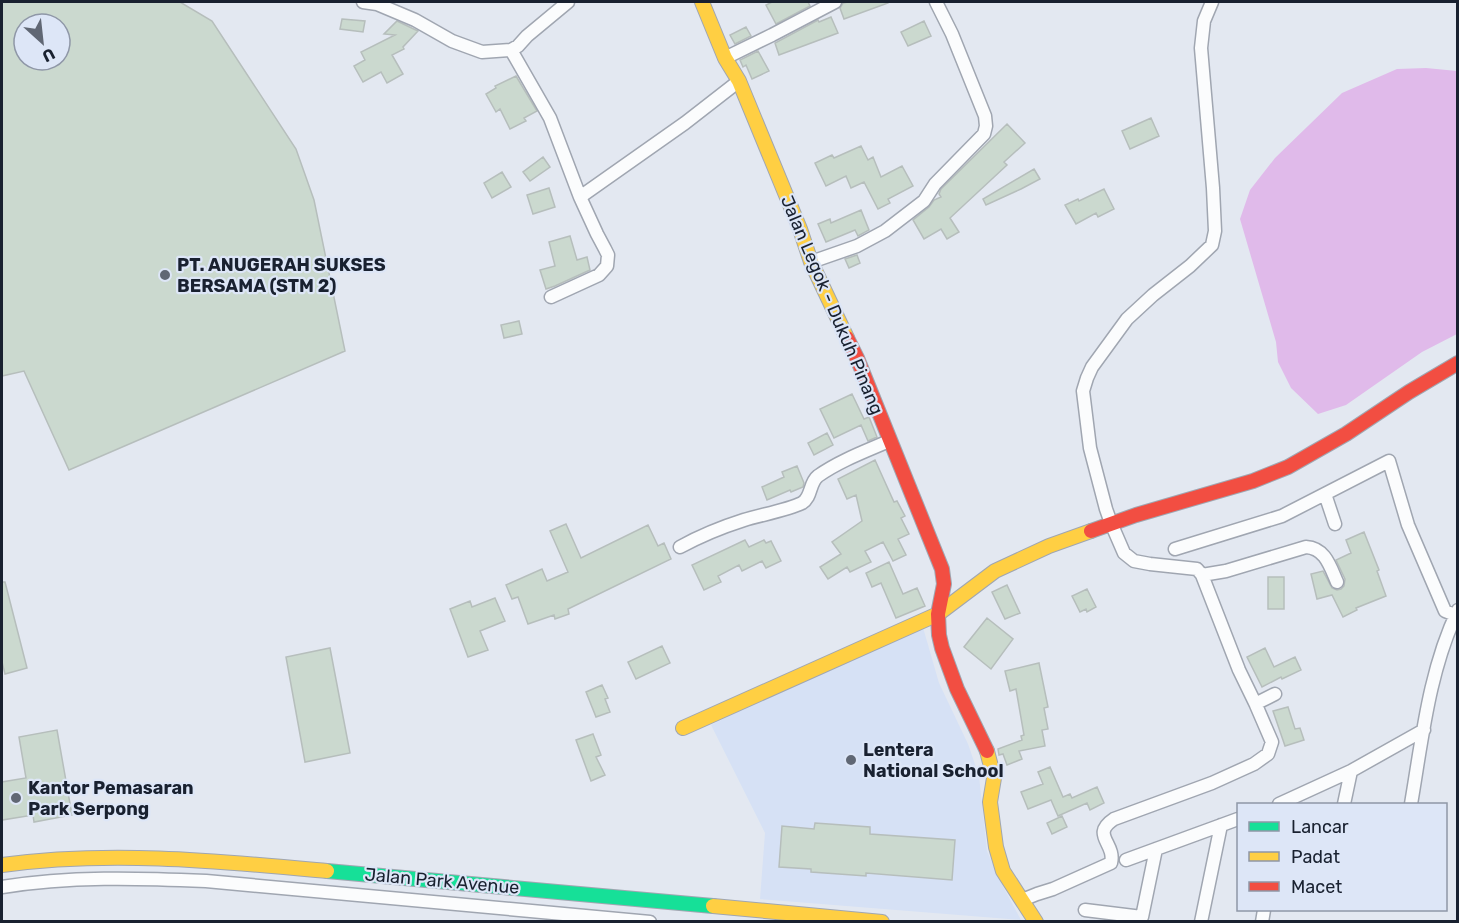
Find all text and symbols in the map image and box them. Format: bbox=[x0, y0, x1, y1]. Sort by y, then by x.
north arrow bbox=[12, 12, 72, 72]
text: U bbox=[39, 44, 58, 66]
street label: Jalan Legok - Dukuh Pinang bbox=[776, 192, 888, 418]
place label: PT. ANUGERAH SUKSES BERSAMA (STM 2) bbox=[177, 254, 386, 297]
marker: PT. ANUGERAH SUKSES BERSAMA (STM 2) bbox=[158, 268, 172, 282]
place label: Lentera National School bbox=[863, 739, 1004, 782]
marker: Lentera National School bbox=[844, 753, 858, 767]
place label: Kantor Pemasaran Park Serpong bbox=[28, 777, 194, 820]
marker: Kantor Pemasaran Park Serpong bbox=[9, 791, 23, 805]
legend bbox=[1237, 803, 1447, 911]
text: Lancar bbox=[1291, 816, 1349, 838]
text: Padat bbox=[1291, 846, 1340, 868]
street label: Jalan Park Avenue bbox=[364, 863, 520, 899]
text: Macet bbox=[1291, 876, 1342, 898]

